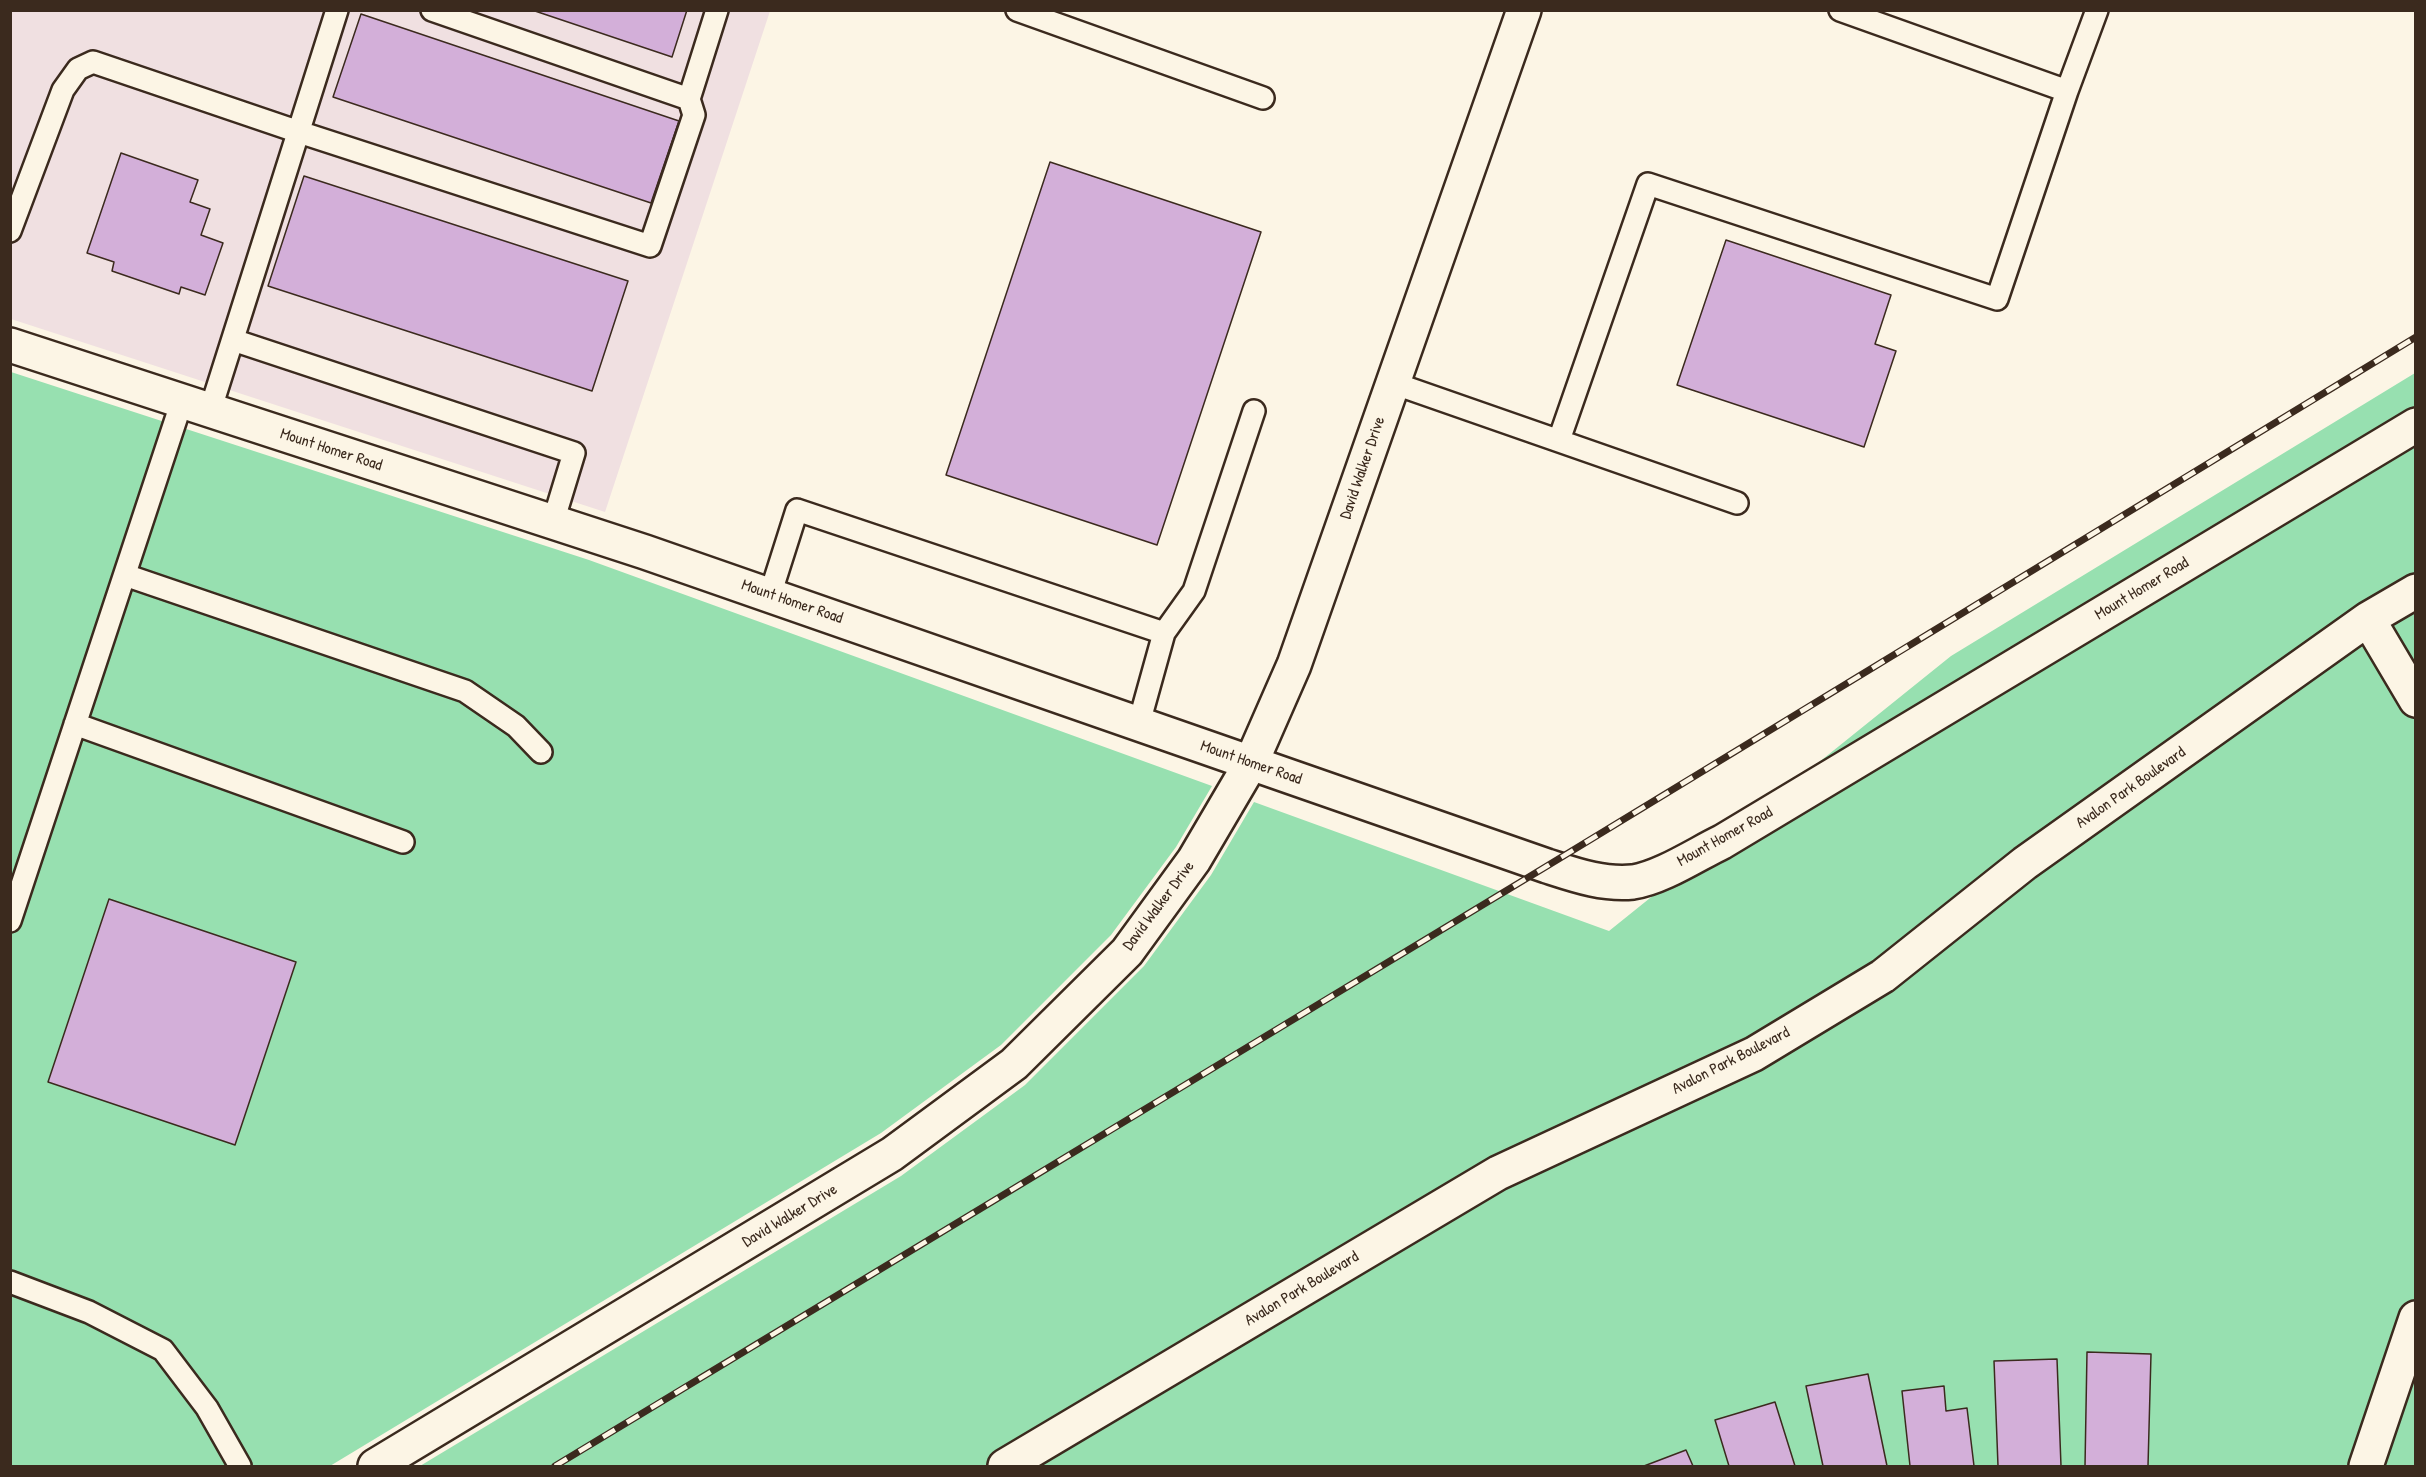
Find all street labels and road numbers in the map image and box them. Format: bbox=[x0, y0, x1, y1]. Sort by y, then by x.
street label: David Walker Drive bbox=[1336, 414, 1390, 522]
street label: Mount Homer Road bbox=[278, 424, 384, 476]
street label: Mount Homer Road bbox=[2092, 553, 2192, 625]
street label: Mount Homer Road bbox=[739, 576, 845, 628]
street label: Mount Homer Road bbox=[1198, 737, 1304, 789]
street label: Avalon Park Boulevard bbox=[2073, 743, 2189, 833]
street label: Mount Homer Road bbox=[1674, 803, 1776, 871]
street label: David Walker Drive bbox=[1119, 857, 1199, 955]
street label: Avalon Park Boulevard bbox=[1669, 1023, 1793, 1099]
street label: David Walker Drive bbox=[739, 1180, 841, 1252]
street label: Avalon Park Boulevard bbox=[1242, 1247, 1362, 1331]

